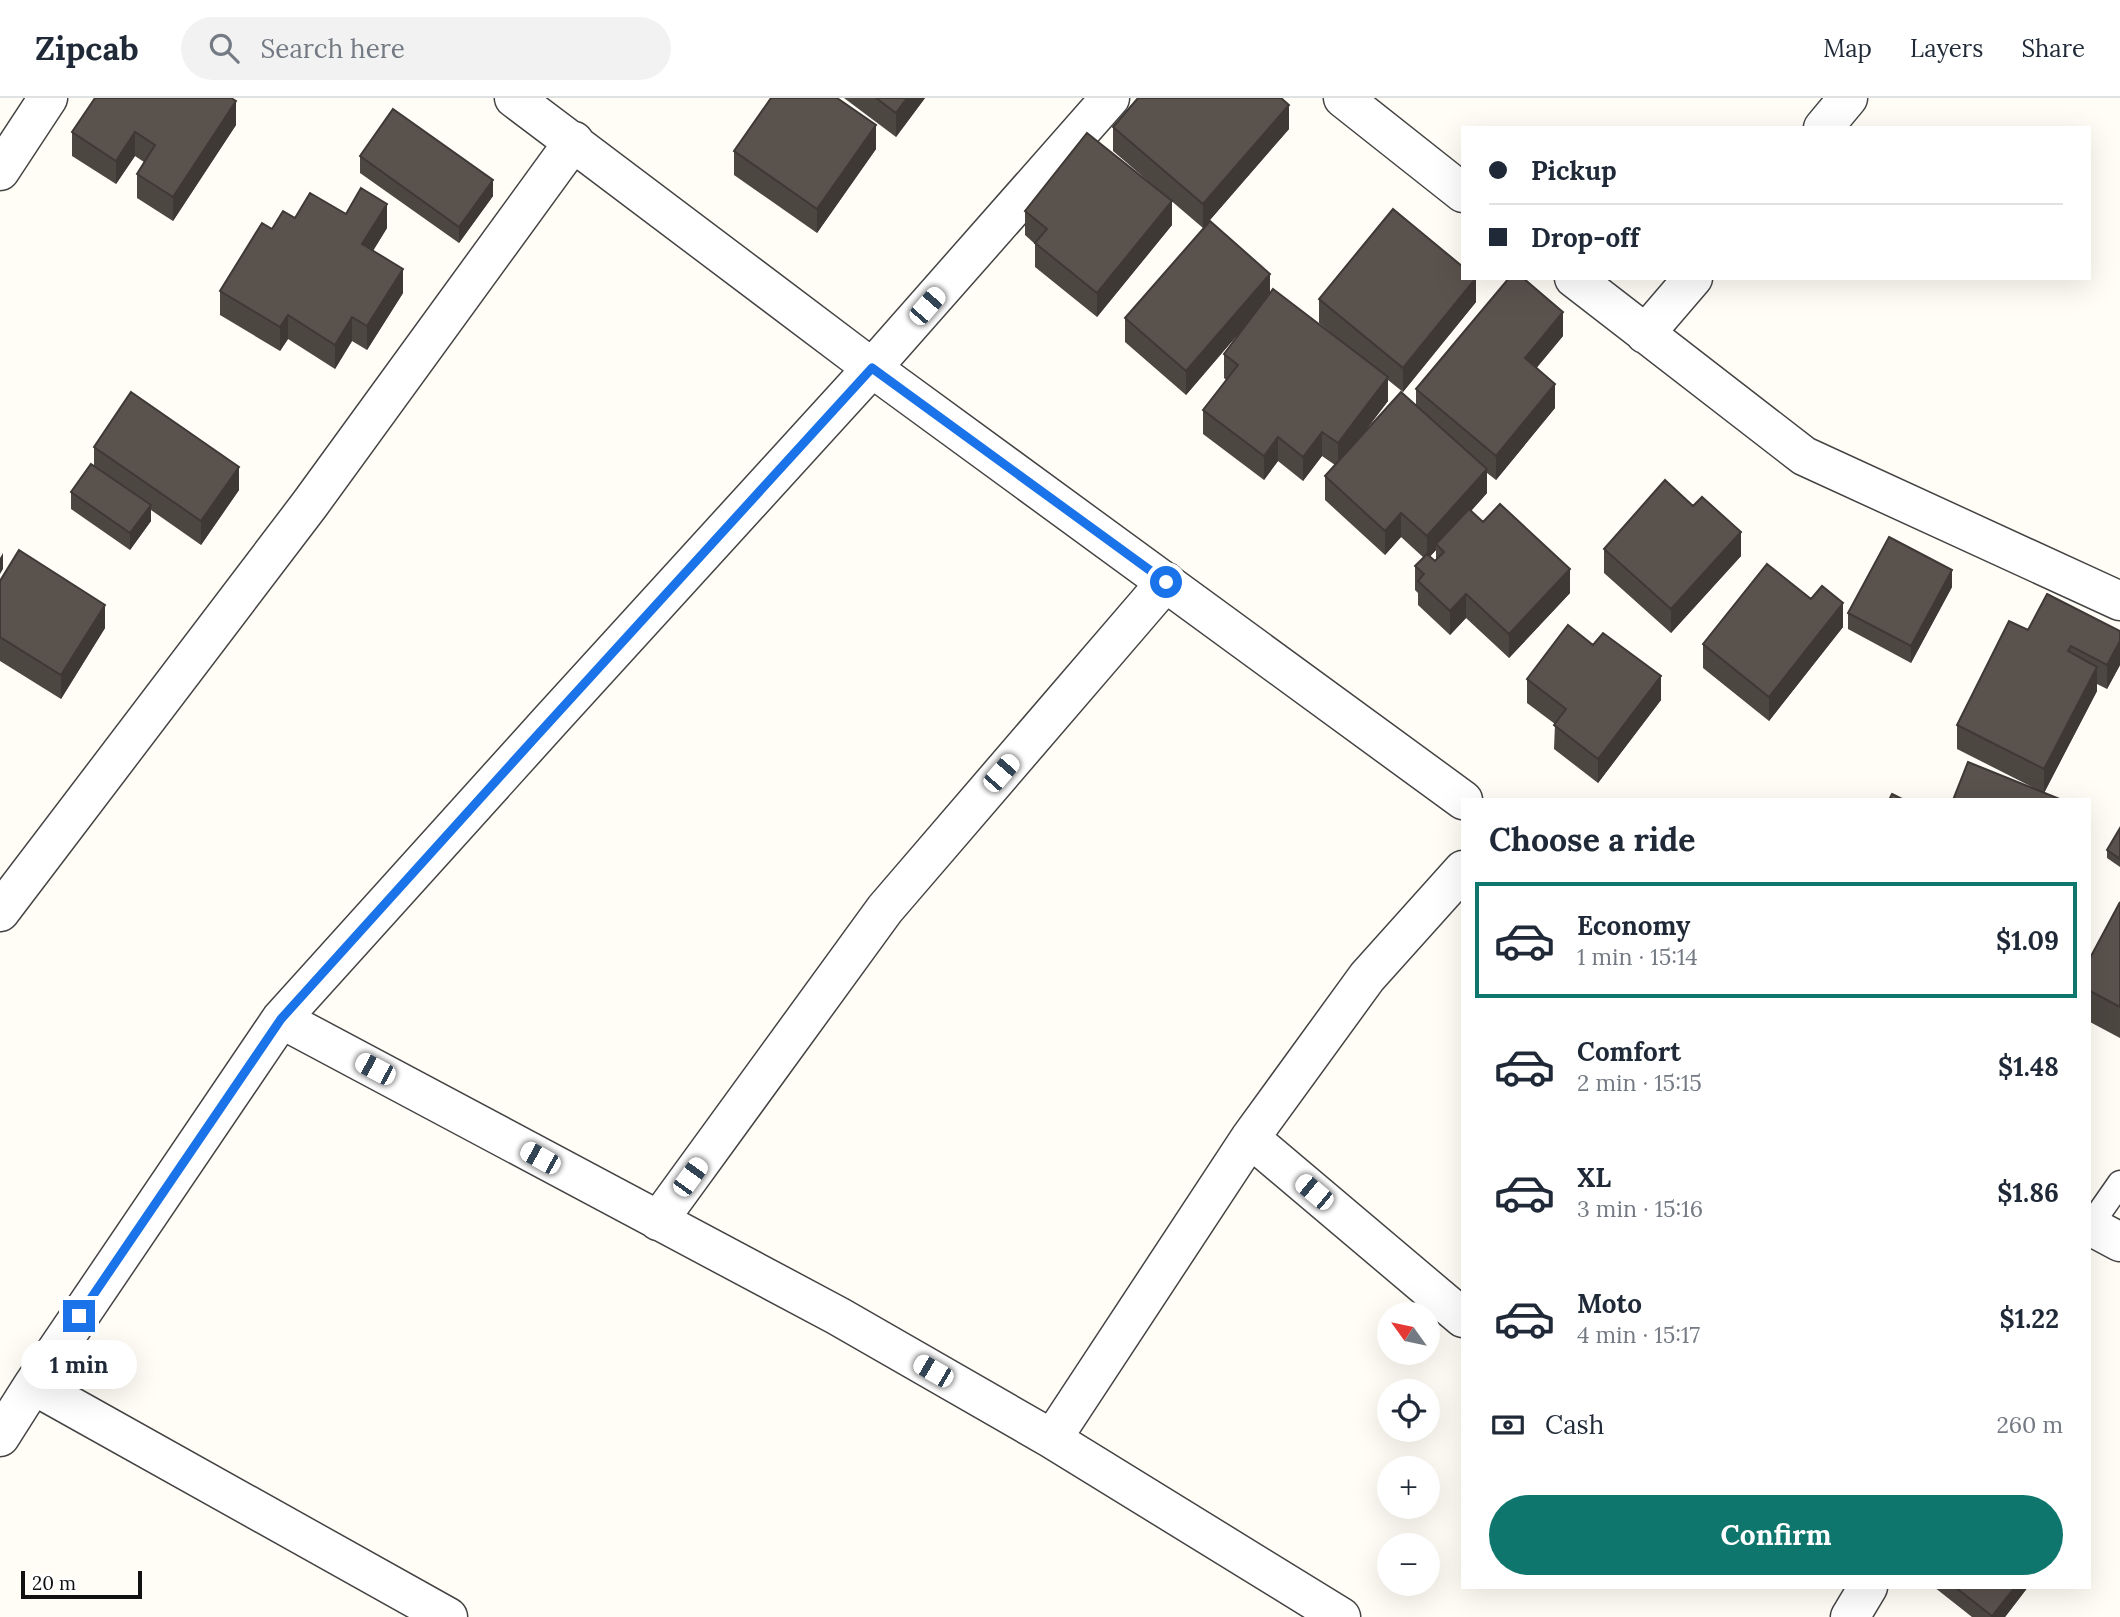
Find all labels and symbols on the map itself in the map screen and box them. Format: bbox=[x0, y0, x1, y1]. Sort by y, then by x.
car bbox=[906, 283, 949, 329]
route start bbox=[1150, 566, 1182, 598]
car bbox=[980, 750, 1023, 796]
car bbox=[352, 1050, 399, 1088]
car bbox=[517, 1139, 564, 1177]
car bbox=[670, 1154, 711, 1200]
car bbox=[1292, 1170, 1337, 1214]
route end bbox=[63, 1300, 95, 1332]
north arrow bbox=[1377, 1302, 1440, 1365]
callout: 1 min bbox=[21, 1340, 137, 1390]
car bbox=[910, 1351, 957, 1391]
scale bar bbox=[21, 1568, 142, 1600]

